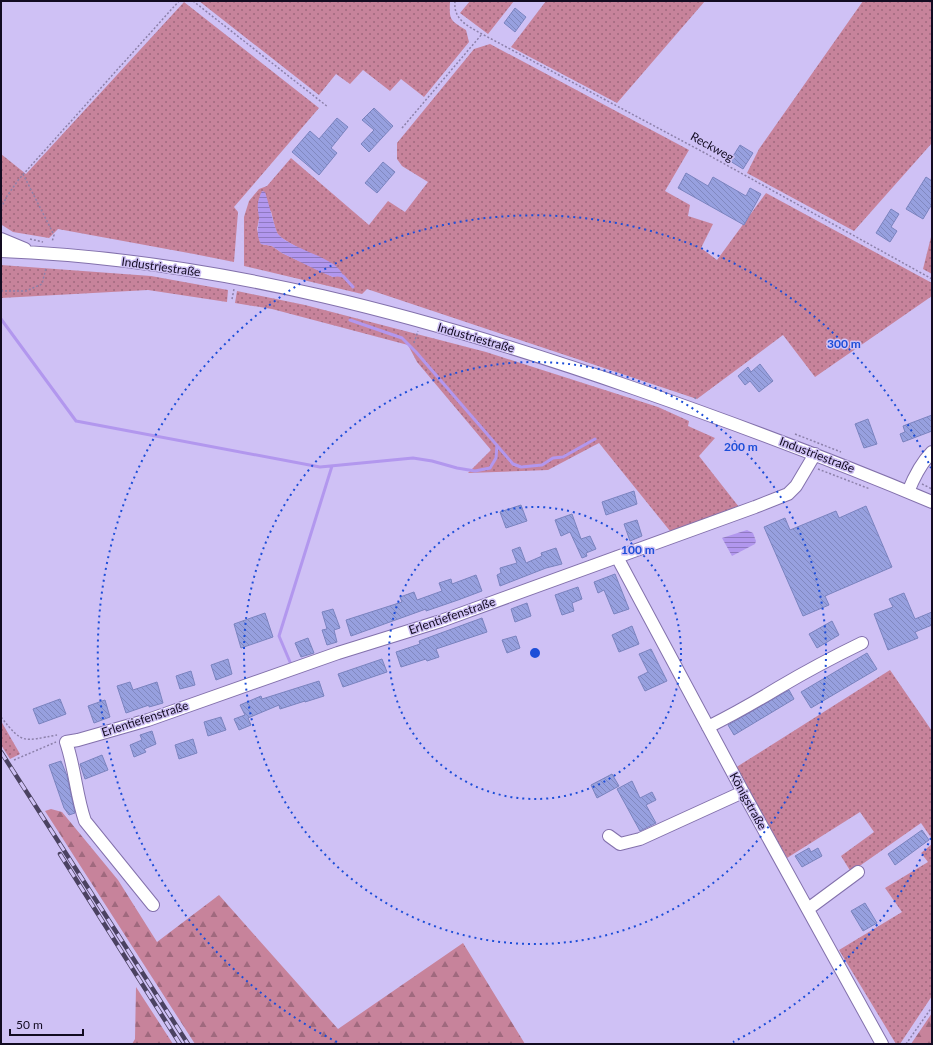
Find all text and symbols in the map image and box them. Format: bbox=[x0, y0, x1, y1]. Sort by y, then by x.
street label: Reckweg bbox=[688, 129, 737, 165]
street label: Industriestraße bbox=[121, 254, 201, 279]
street label: Industriestraße bbox=[436, 319, 516, 356]
text: 300 m bbox=[827, 336, 861, 351]
street label: Industriestraße bbox=[777, 433, 857, 476]
text: 200 m bbox=[724, 439, 758, 454]
text: 100 m bbox=[621, 542, 655, 557]
street label: Erlentiefenstraße bbox=[407, 594, 497, 637]
centre of rings bbox=[528, 646, 542, 660]
street label: Erlentiefenstraße bbox=[99, 697, 190, 740]
street label: Königstraße bbox=[727, 770, 770, 832]
scale bar bbox=[10, 1011, 83, 1037]
text: 50 m bbox=[16, 1017, 43, 1032]

